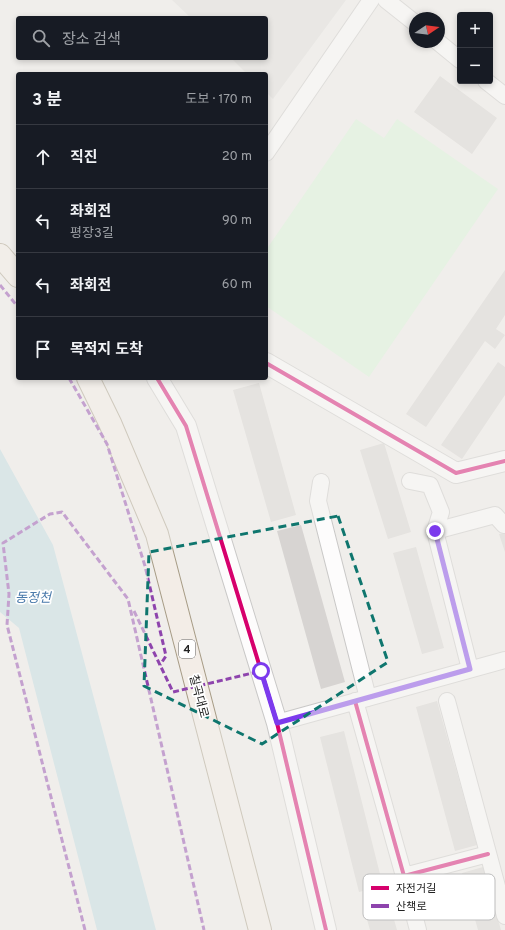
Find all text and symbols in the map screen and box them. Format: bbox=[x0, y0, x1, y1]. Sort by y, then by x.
north arrow bbox=[409, 12, 445, 48]
map controls bbox=[457, 12, 493, 84]
button: + bbox=[457, 12, 493, 48]
search box bbox=[16, 16, 268, 60]
icon: search bbox=[30, 27, 52, 49]
text: 장소 검색 bbox=[62, 31, 121, 50]
button: − bbox=[457, 48, 493, 84]
text: 3 분 bbox=[32, 90, 62, 112]
text: 도보 · 170 m bbox=[185, 92, 252, 108]
icon: ahead bbox=[32, 146, 54, 168]
text: 직진 bbox=[70, 149, 98, 168]
text: 20 m bbox=[222, 149, 252, 165]
text: 좌회전 bbox=[70, 203, 111, 222]
icon: left bbox=[32, 210, 54, 232]
text: 90 m bbox=[222, 213, 252, 229]
text: 평장3길 bbox=[70, 226, 114, 242]
icon: left bbox=[32, 274, 54, 296]
text: 좌회전 bbox=[70, 277, 111, 296]
text: 60 m bbox=[222, 277, 252, 293]
icon: arrive bbox=[32, 338, 54, 360]
text: 목적지 도착 bbox=[70, 341, 143, 360]
route end bbox=[426, 522, 444, 540]
water label: 동정천 bbox=[15, 591, 52, 607]
road number: 4 bbox=[179, 640, 195, 658]
route start bbox=[252, 662, 270, 680]
street label: 칠곡대로 bbox=[185, 673, 211, 720]
legend bbox=[363, 874, 495, 920]
text: 자전거길 bbox=[396, 882, 436, 896]
text: 산책로 bbox=[396, 900, 426, 914]

